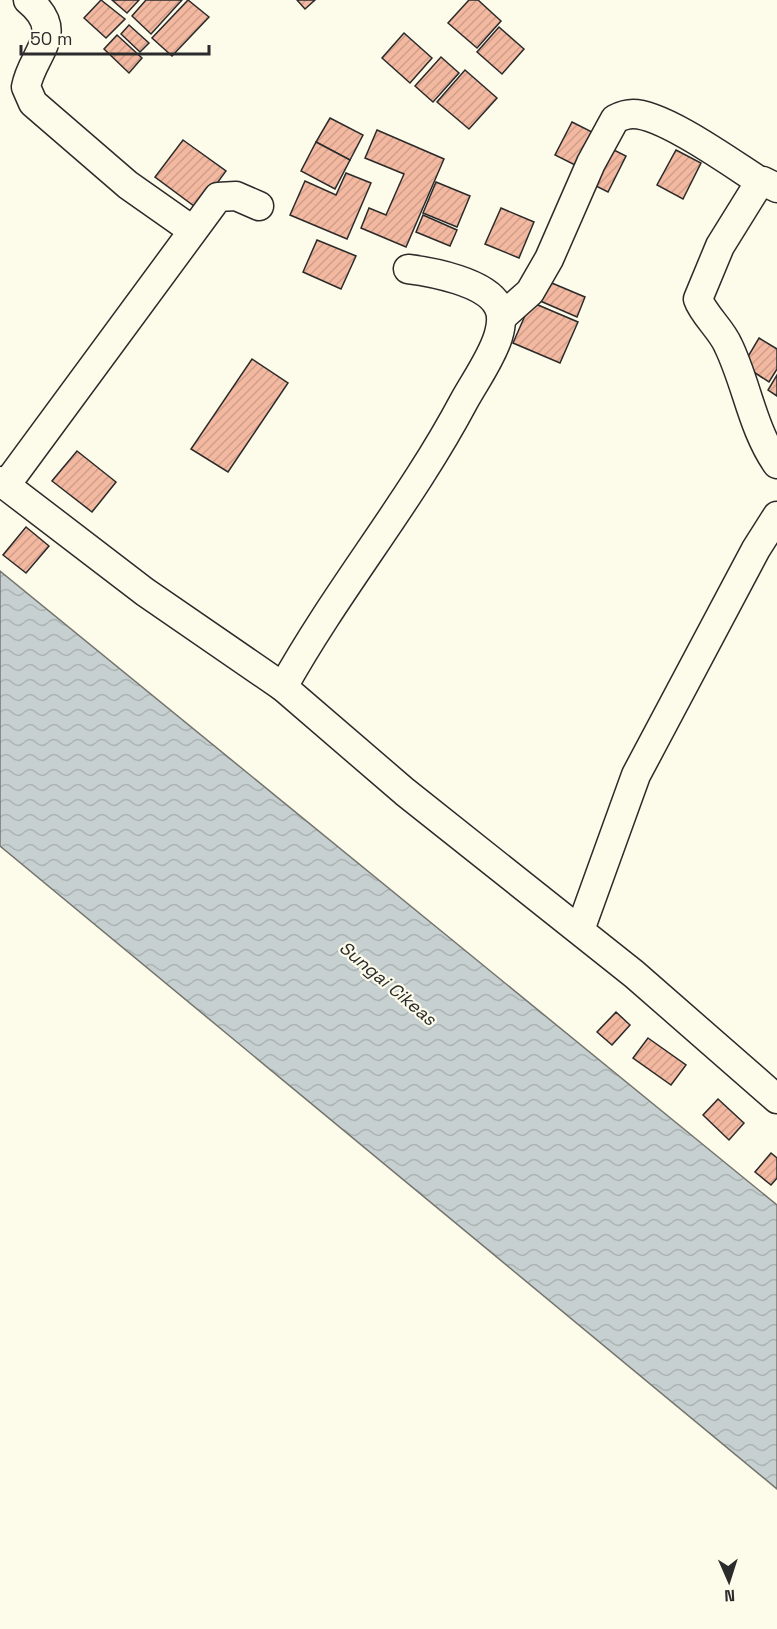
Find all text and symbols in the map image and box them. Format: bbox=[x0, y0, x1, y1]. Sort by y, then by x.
scale bar bbox=[21, 18, 208, 56]
text: 50 m bbox=[30, 27, 72, 50]
water label: Sungai Cikeas bbox=[335, 936, 442, 1031]
north arrow bbox=[699, 1551, 759, 1611]
text: N bbox=[724, 1585, 736, 1606]

